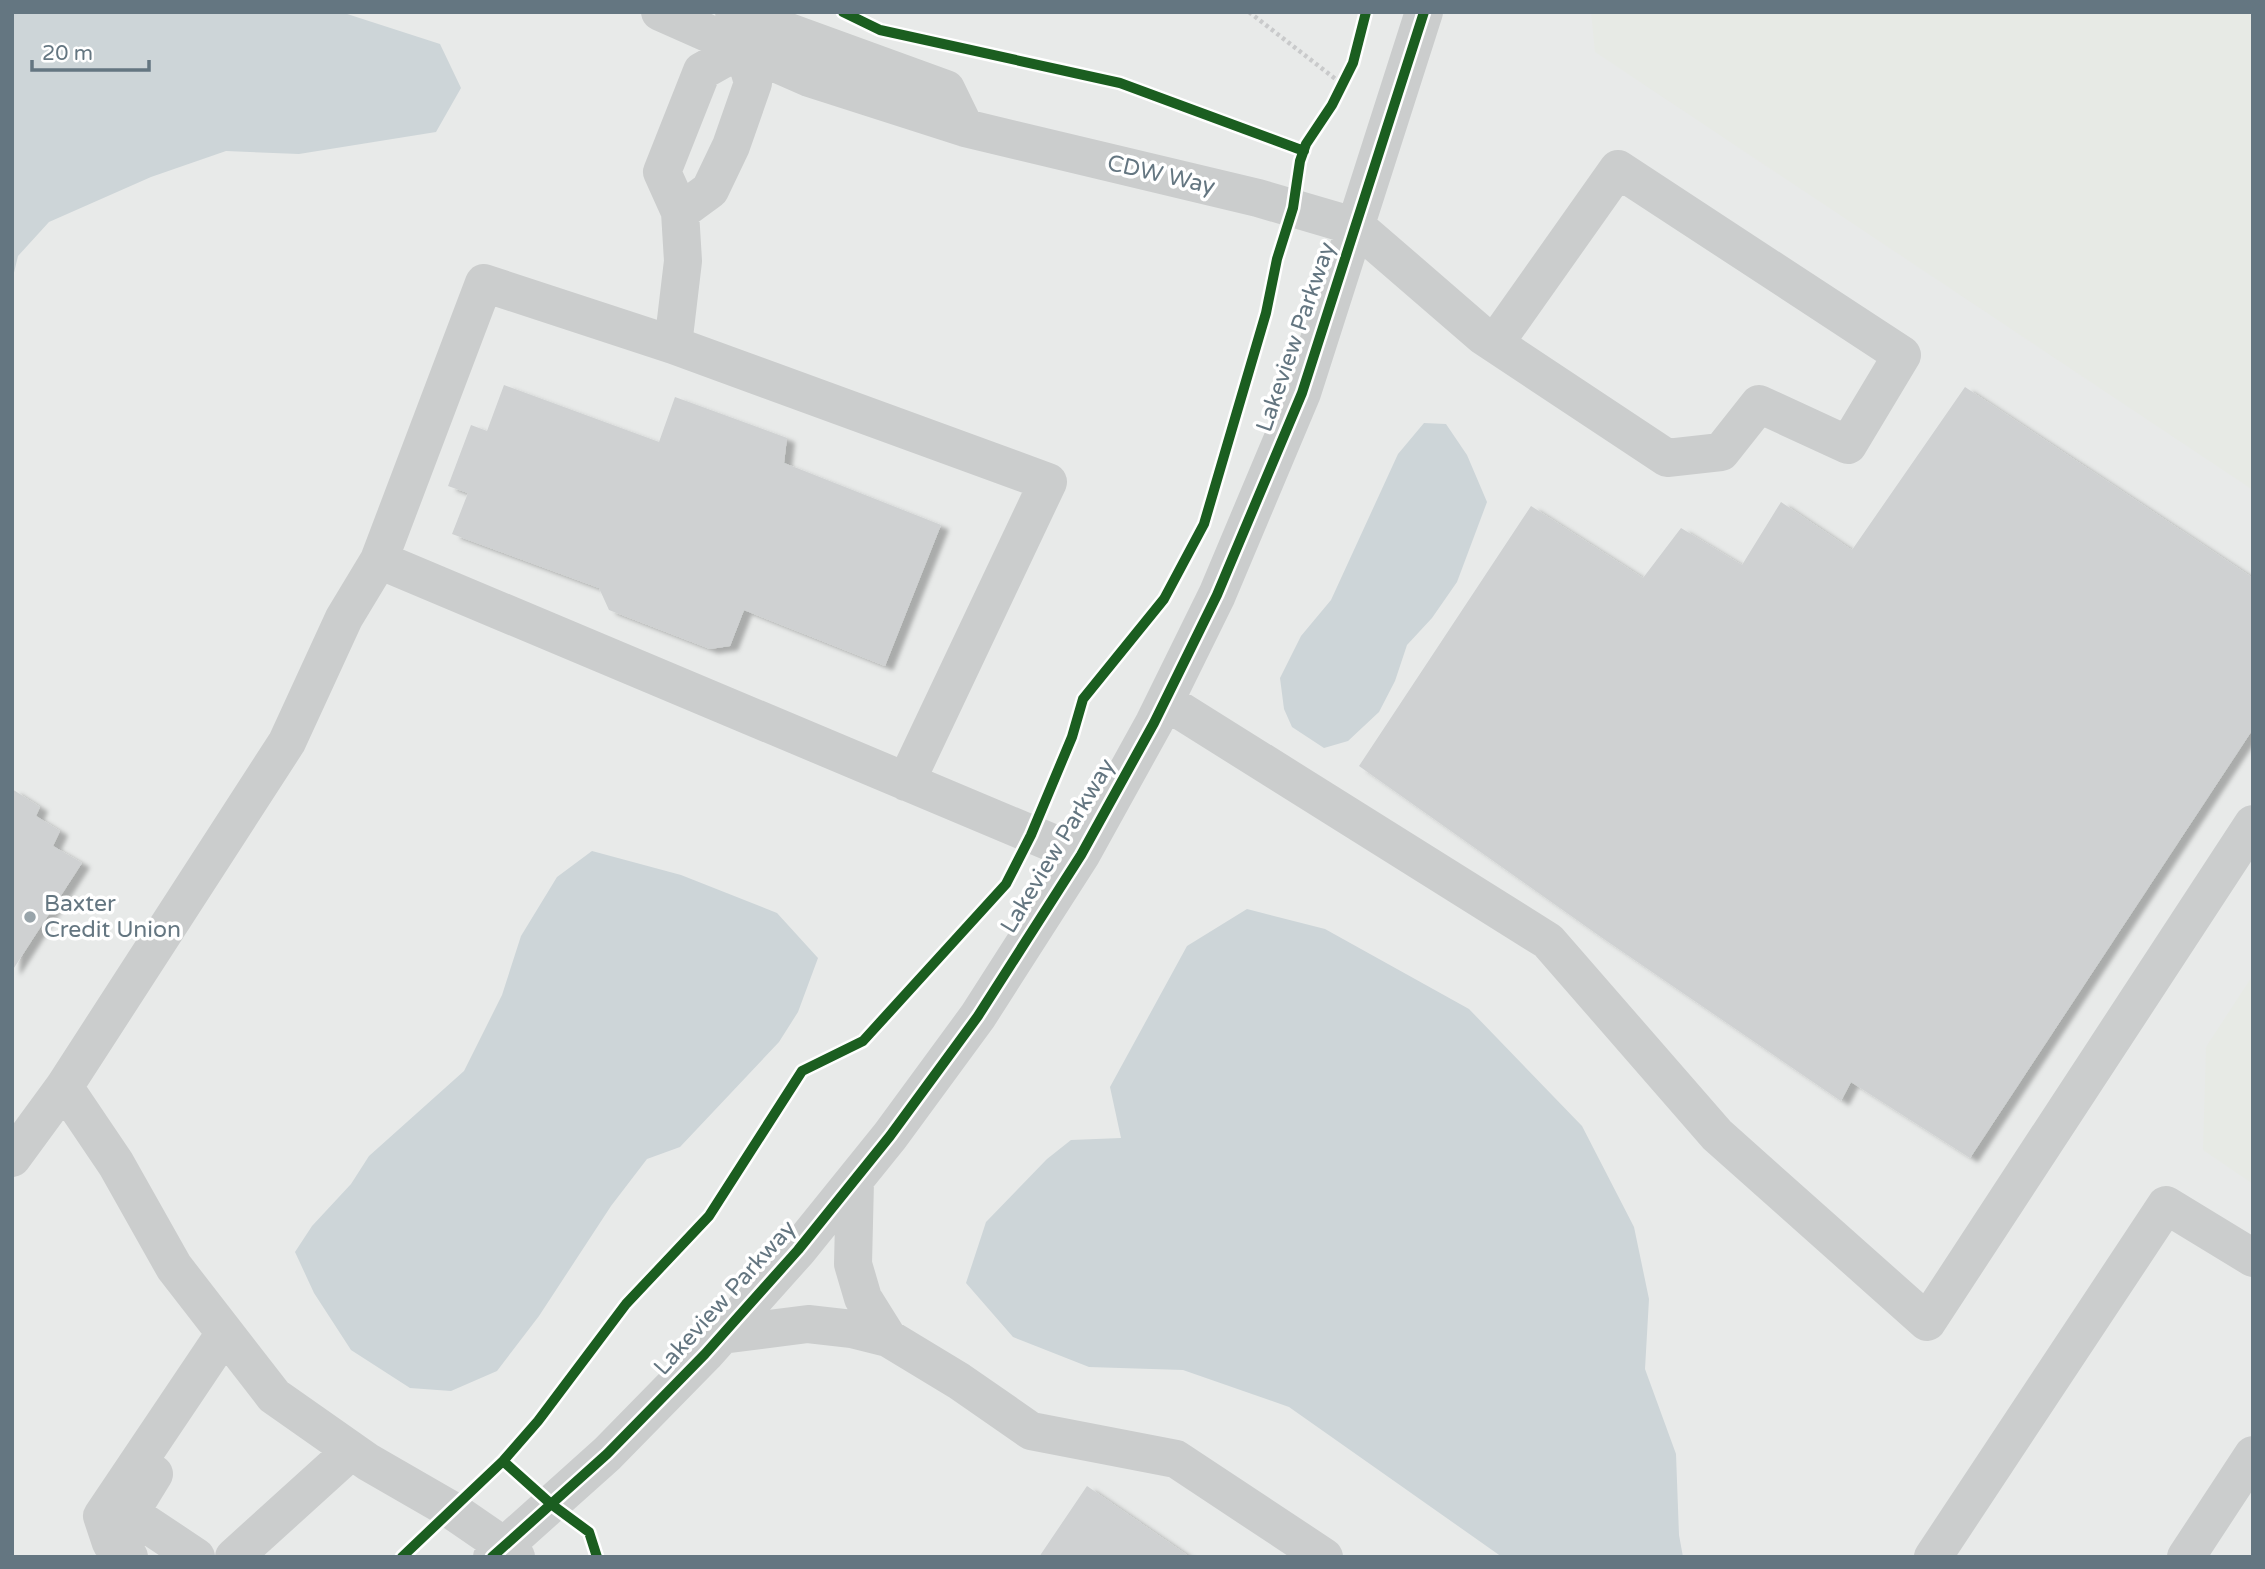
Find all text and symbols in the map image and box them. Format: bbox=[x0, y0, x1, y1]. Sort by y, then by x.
scale bar bbox=[32, 28, 149, 72]
text: 20 m bbox=[42, 41, 93, 66]
street label: CDW Way bbox=[1104, 149, 1218, 201]
street label: Lakeview Parkway bbox=[1250, 239, 1342, 435]
street label: Lakeview Parkway bbox=[995, 754, 1121, 938]
place label: Baxter Credit Union bbox=[44, 890, 181, 944]
marker: Baxter Credit Union bbox=[22, 909, 38, 925]
street label: Lakeview Parkway bbox=[648, 1215, 802, 1381]

